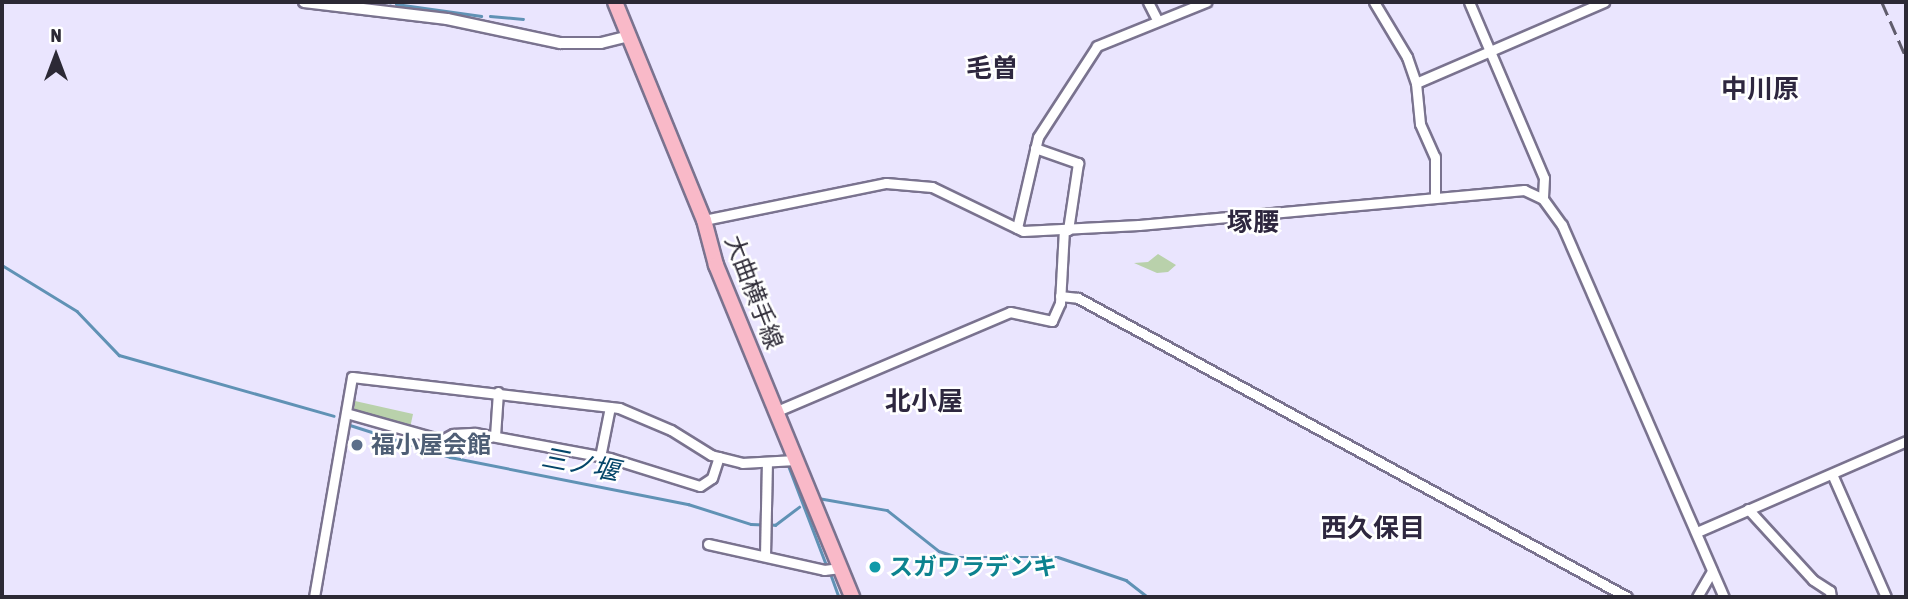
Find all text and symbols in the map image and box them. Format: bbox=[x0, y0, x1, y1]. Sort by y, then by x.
north arrow bbox=[21, 21, 91, 91]
text: N bbox=[50, 24, 62, 46]
district label: 毛曽 bbox=[966, 53, 1018, 85]
district label: 中川原 bbox=[1721, 74, 1799, 106]
district label: 塚腰 bbox=[1227, 207, 1279, 239]
street label: 大曲横手線 bbox=[719, 231, 789, 353]
district label: 北小屋 bbox=[885, 386, 963, 418]
place label: 福小屋会館 bbox=[371, 431, 491, 459]
marker: 福小屋会館 bbox=[349, 437, 365, 453]
water label: 三ノ堰 bbox=[539, 442, 621, 488]
district label: 西久保目 bbox=[1321, 513, 1425, 545]
place label: スガワラデンキ bbox=[889, 553, 1057, 581]
marker: スガワラデンキ bbox=[867, 559, 883, 575]

